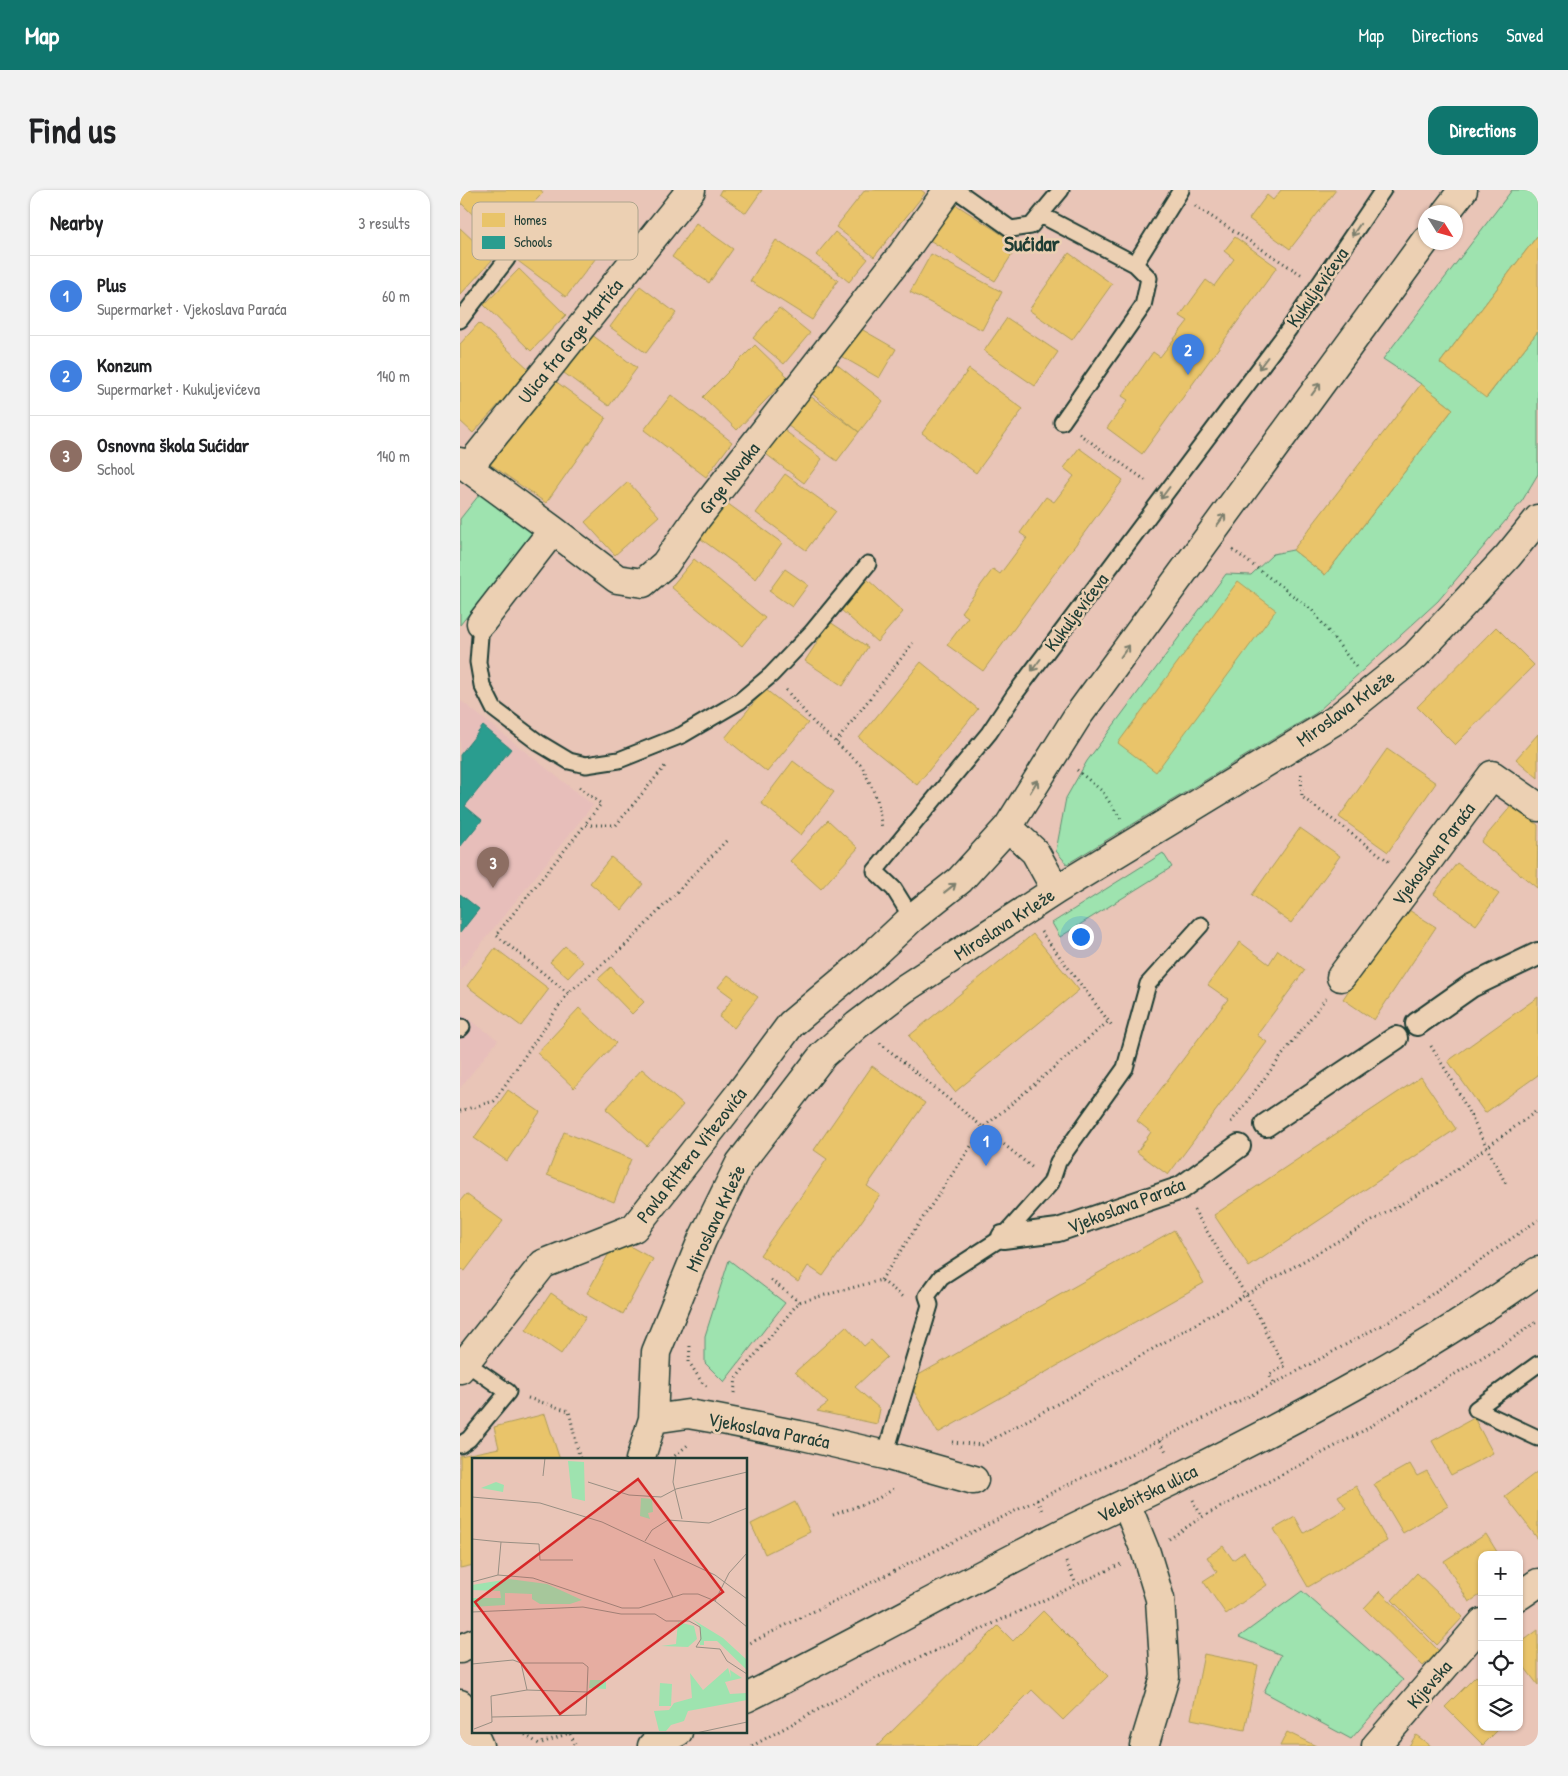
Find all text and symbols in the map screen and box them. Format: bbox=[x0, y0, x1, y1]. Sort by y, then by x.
text: Map bbox=[25, 19, 59, 51]
text: Map bbox=[1359, 23, 1384, 48]
text: Directions bbox=[1412, 23, 1478, 48]
text: Saved bbox=[1506, 23, 1543, 48]
button: Directions bbox=[1428, 106, 1538, 155]
text: Find us bbox=[30, 107, 116, 154]
legend bbox=[472, 202, 638, 260]
north arrow bbox=[1418, 205, 1463, 250]
text: Nearby bbox=[50, 208, 103, 237]
text: Homes bbox=[514, 210, 547, 229]
text: 3 results bbox=[358, 212, 410, 234]
one-way arrow bbox=[1351, 223, 1361, 237]
district label: Sućidar bbox=[1004, 229, 1061, 258]
text: Schools bbox=[514, 232, 552, 251]
street label: Kukuljevićeva bbox=[1280, 241, 1354, 332]
text: Plus bbox=[97, 272, 126, 298]
street label: Ulica fra Grge Martića bbox=[512, 273, 629, 409]
text: 1 bbox=[63, 285, 69, 307]
text: 60 m bbox=[382, 285, 410, 307]
text: Supermarket · Vjekoslava Paraća bbox=[97, 298, 287, 320]
pin: 2 bbox=[1172, 334, 1204, 375]
text: Konzum bbox=[97, 352, 152, 378]
one-way arrow bbox=[1257, 356, 1268, 369]
text: 2 bbox=[62, 365, 70, 387]
text: 140 m bbox=[376, 365, 410, 387]
text: Supermarket · Kukuljevićeva bbox=[97, 378, 260, 400]
one-way arrow bbox=[1311, 382, 1322, 396]
text: Osnovna škola Sućidar bbox=[97, 432, 249, 458]
street label: Grge Novaka bbox=[693, 436, 766, 519]
text: 3 bbox=[62, 445, 70, 467]
text: 140 m bbox=[376, 445, 410, 467]
text: School bbox=[97, 458, 134, 480]
one-way arrow bbox=[1160, 486, 1170, 500]
one-way arrow bbox=[1215, 514, 1226, 527]
street label: Kukuljevićeva bbox=[1038, 567, 1114, 657]
one-way arrow bbox=[1120, 644, 1130, 658]
one-way arrow bbox=[1031, 658, 1041, 672]
street label: Miroslava Krleže bbox=[1291, 663, 1400, 752]
one-way arrow bbox=[1029, 779, 1039, 793]
street label: Vjekoslava Paraća bbox=[1385, 796, 1481, 911]
pin: 3 bbox=[477, 847, 509, 888]
street label: Miroslava Krleže bbox=[949, 881, 1060, 966]
one-way arrow bbox=[943, 883, 956, 894]
your location bbox=[1068, 924, 1094, 950]
street label: Pavla Rittera Vitezovića bbox=[630, 1081, 752, 1228]
pin: 1 bbox=[970, 1125, 1002, 1166]
street label: Miroslava Krleže bbox=[679, 1160, 751, 1276]
street label: Vjekoslava Paraća bbox=[1064, 1171, 1189, 1239]
street label: Vjekoslava Paraća bbox=[706, 1405, 833, 1455]
street label: Velebitska ulica bbox=[1093, 1457, 1202, 1528]
inset map bbox=[472, 1458, 748, 1734]
map controls bbox=[1478, 1551, 1523, 1731]
button: + bbox=[1478, 1551, 1523, 1596]
button: − bbox=[1478, 1596, 1523, 1641]
button: locate bbox=[1478, 1641, 1523, 1686]
street label: Kijevska bbox=[1401, 1654, 1458, 1714]
button: layers bbox=[1478, 1686, 1523, 1731]

